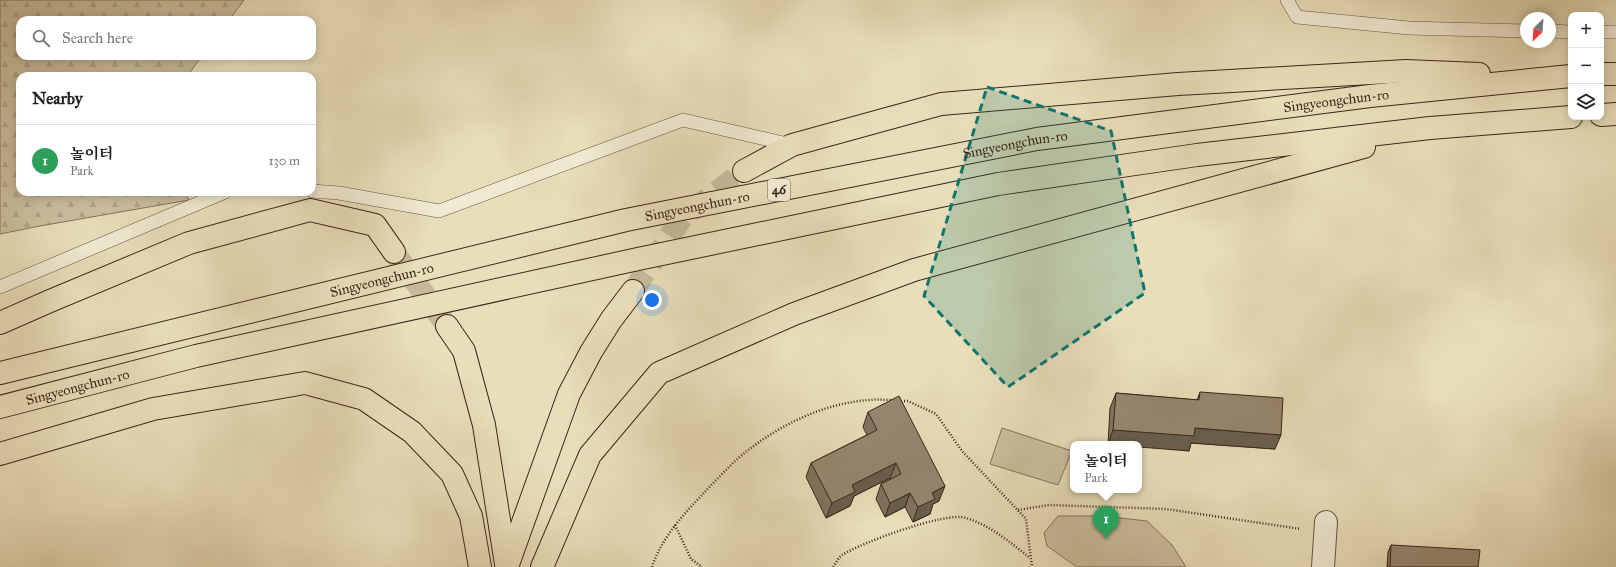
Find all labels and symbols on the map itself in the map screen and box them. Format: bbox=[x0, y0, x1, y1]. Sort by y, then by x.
north arrow bbox=[1520, 12, 1556, 48]
street label: Singyeongchun-ro bbox=[1282, 86, 1390, 116]
street label: Singyeongchun-ro bbox=[961, 127, 1069, 162]
road number: 46 bbox=[768, 179, 790, 201]
street label: Singyeongchun-ro bbox=[643, 187, 751, 225]
street label: Singyeongchun-ro bbox=[328, 259, 435, 301]
your location bbox=[642, 290, 662, 310]
street label: Singyeongchun-ro bbox=[24, 365, 131, 408]
pin: 1 bbox=[1093, 506, 1119, 539]

